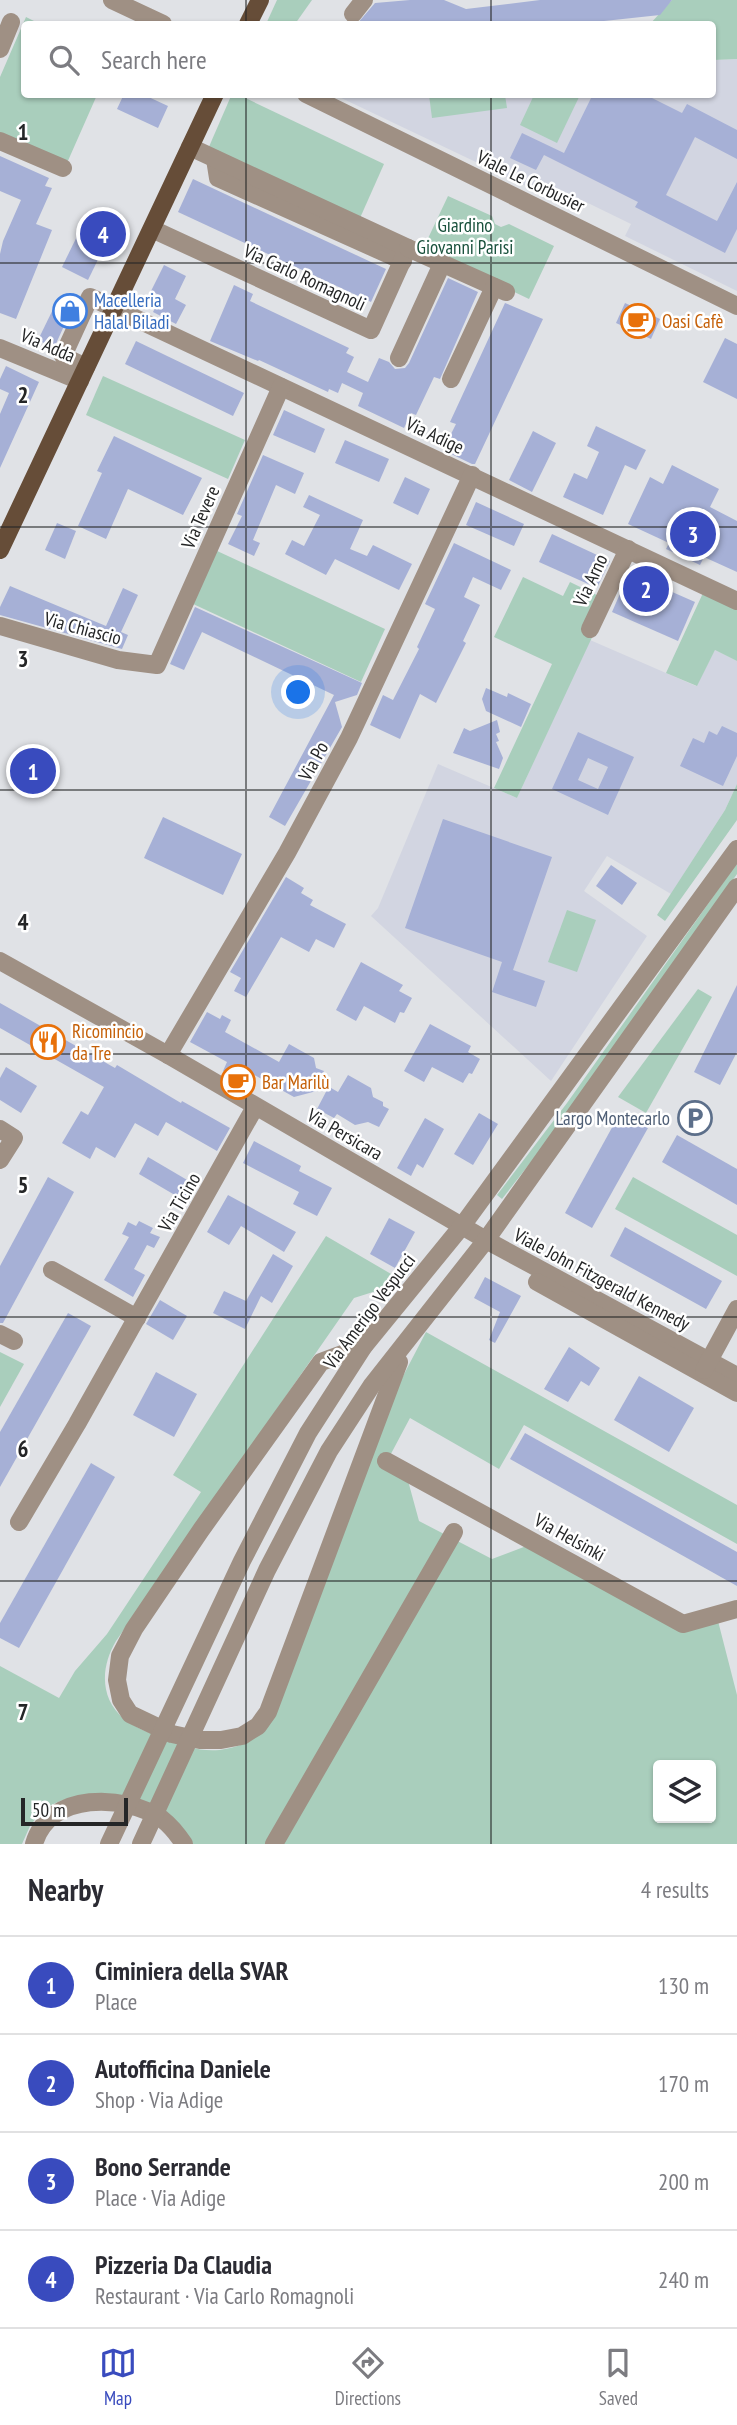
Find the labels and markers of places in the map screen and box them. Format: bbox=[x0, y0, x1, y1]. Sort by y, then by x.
pin: 4 bbox=[80, 208, 126, 260]
place label: Macelleria Halal Biladi bbox=[94, 288, 170, 334]
shop icon: Macelleria Halal Biladi bbox=[51, 292, 89, 330]
cafe icon: Oasi Cafè bbox=[619, 302, 657, 340]
place label: Oasi Cafè bbox=[662, 309, 723, 333]
pin: 3 bbox=[670, 508, 716, 560]
pin: 2 bbox=[623, 563, 669, 615]
pin: 1 bbox=[10, 745, 56, 797]
place label: Ricomincio da Tre bbox=[72, 1019, 144, 1065]
restaurant icon: Ricomincio da Tre bbox=[29, 1023, 67, 1061]
cafe icon: Bar Marilù bbox=[219, 1063, 257, 1101]
place label: Bar Marilù bbox=[262, 1070, 330, 1094]
parking icon: Largo Montecarlo bbox=[676, 1099, 714, 1137]
place label: Largo Montecarlo bbox=[556, 1106, 670, 1130]

